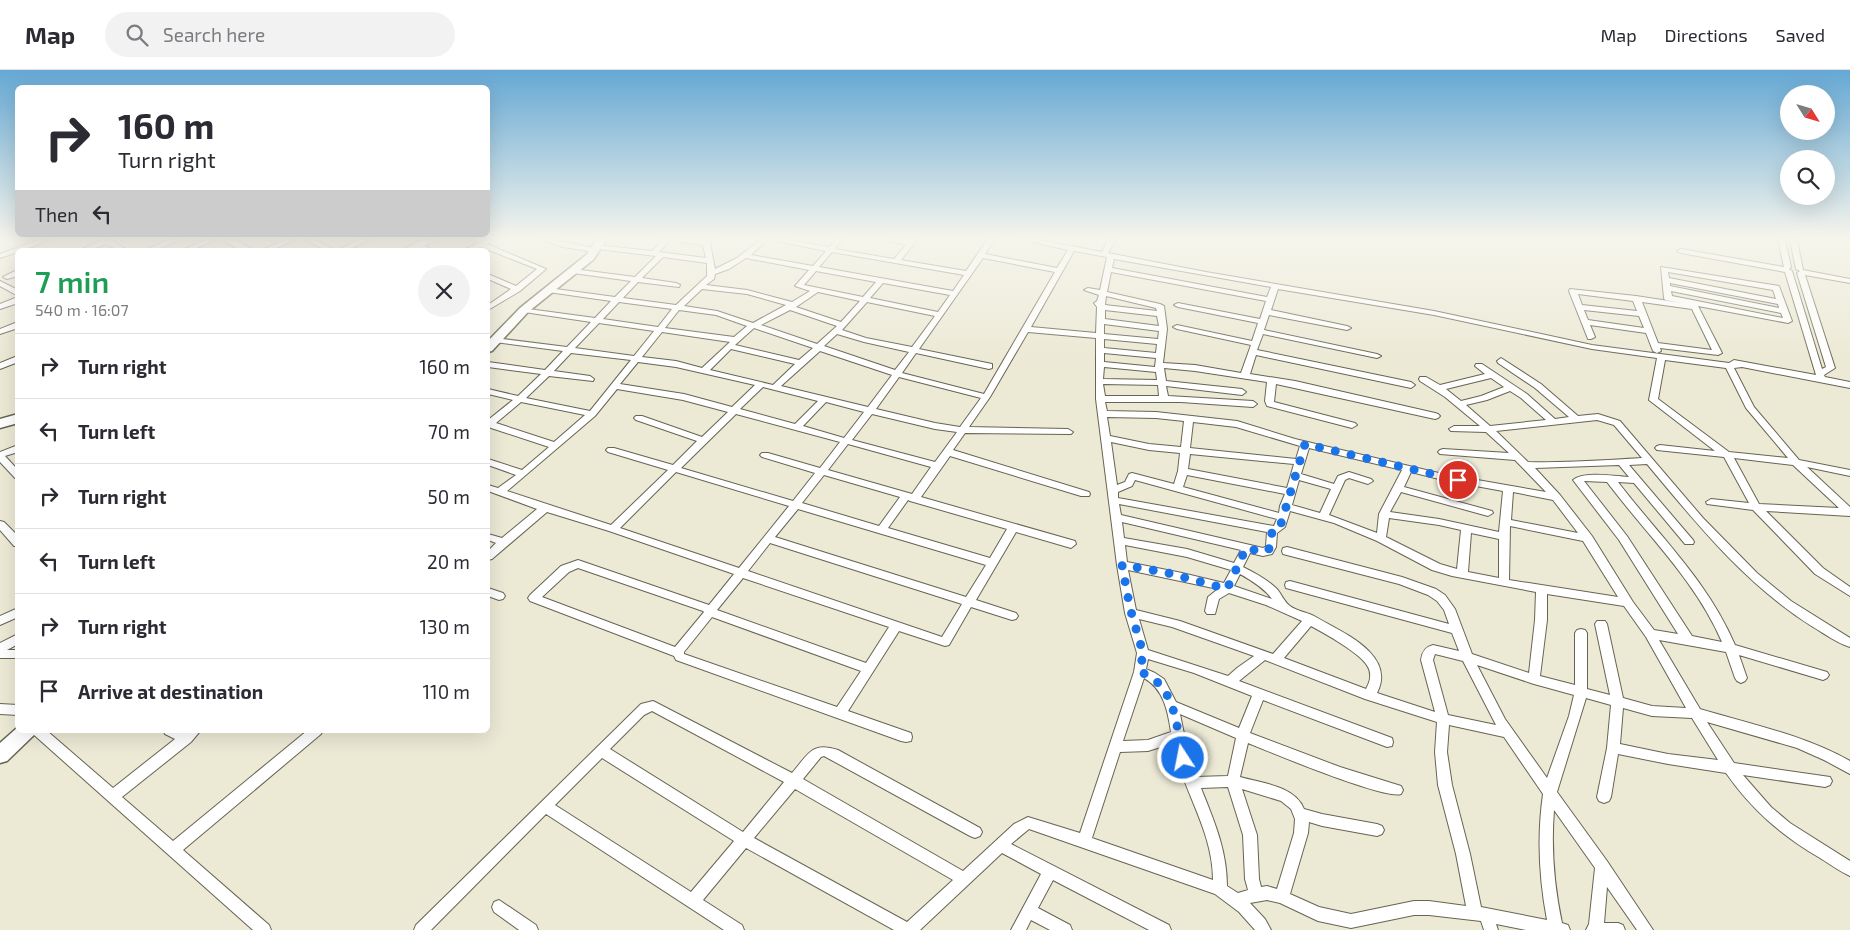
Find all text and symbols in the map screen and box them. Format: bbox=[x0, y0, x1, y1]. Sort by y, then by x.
search box bbox=[105, 12, 455, 57]
text: Map bbox=[25, 20, 75, 49]
icon: search bbox=[123, 21, 151, 49]
text: Search here bbox=[163, 23, 265, 46]
text: Map bbox=[1600, 24, 1637, 46]
text: Directions bbox=[1665, 24, 1748, 46]
text: Saved bbox=[1776, 24, 1825, 46]
north arrow bbox=[1780, 85, 1835, 140]
map controls bbox=[1780, 85, 1835, 205]
text: 160 m bbox=[118, 104, 214, 146]
icon: right bbox=[35, 105, 100, 170]
text: Turn right bbox=[118, 146, 216, 172]
button: search bbox=[1780, 150, 1835, 205]
icon: left bbox=[88, 200, 116, 228]
text: Then bbox=[35, 203, 78, 226]
text: 7 min bbox=[35, 263, 109, 299]
button: close bbox=[418, 265, 470, 317]
text: 540 m · 16:07 bbox=[35, 300, 129, 319]
icon: right bbox=[35, 352, 63, 380]
text: Turn right bbox=[78, 355, 166, 378]
text: 160 m bbox=[419, 355, 470, 378]
icon: left bbox=[35, 417, 63, 445]
text: Turn left bbox=[78, 420, 155, 443]
text: 70 m bbox=[428, 420, 470, 443]
pin bbox=[1437, 459, 1479, 501]
icon: arrive bbox=[1444, 466, 1472, 494]
icon: right bbox=[35, 482, 63, 510]
text: Turn right bbox=[78, 485, 166, 508]
text: 50 m bbox=[427, 485, 470, 508]
icon: left bbox=[35, 547, 63, 575]
text: Turn left bbox=[78, 550, 155, 573]
text: 20 m bbox=[427, 550, 470, 573]
icon: right bbox=[35, 612, 63, 640]
text: Turn right bbox=[78, 615, 166, 638]
text: 130 m bbox=[420, 615, 470, 638]
icon: arrive bbox=[35, 677, 63, 705]
text: Arrive at destination bbox=[78, 680, 263, 703]
text: 110 m bbox=[423, 680, 470, 703]
position arrow bbox=[1156, 731, 1208, 783]

